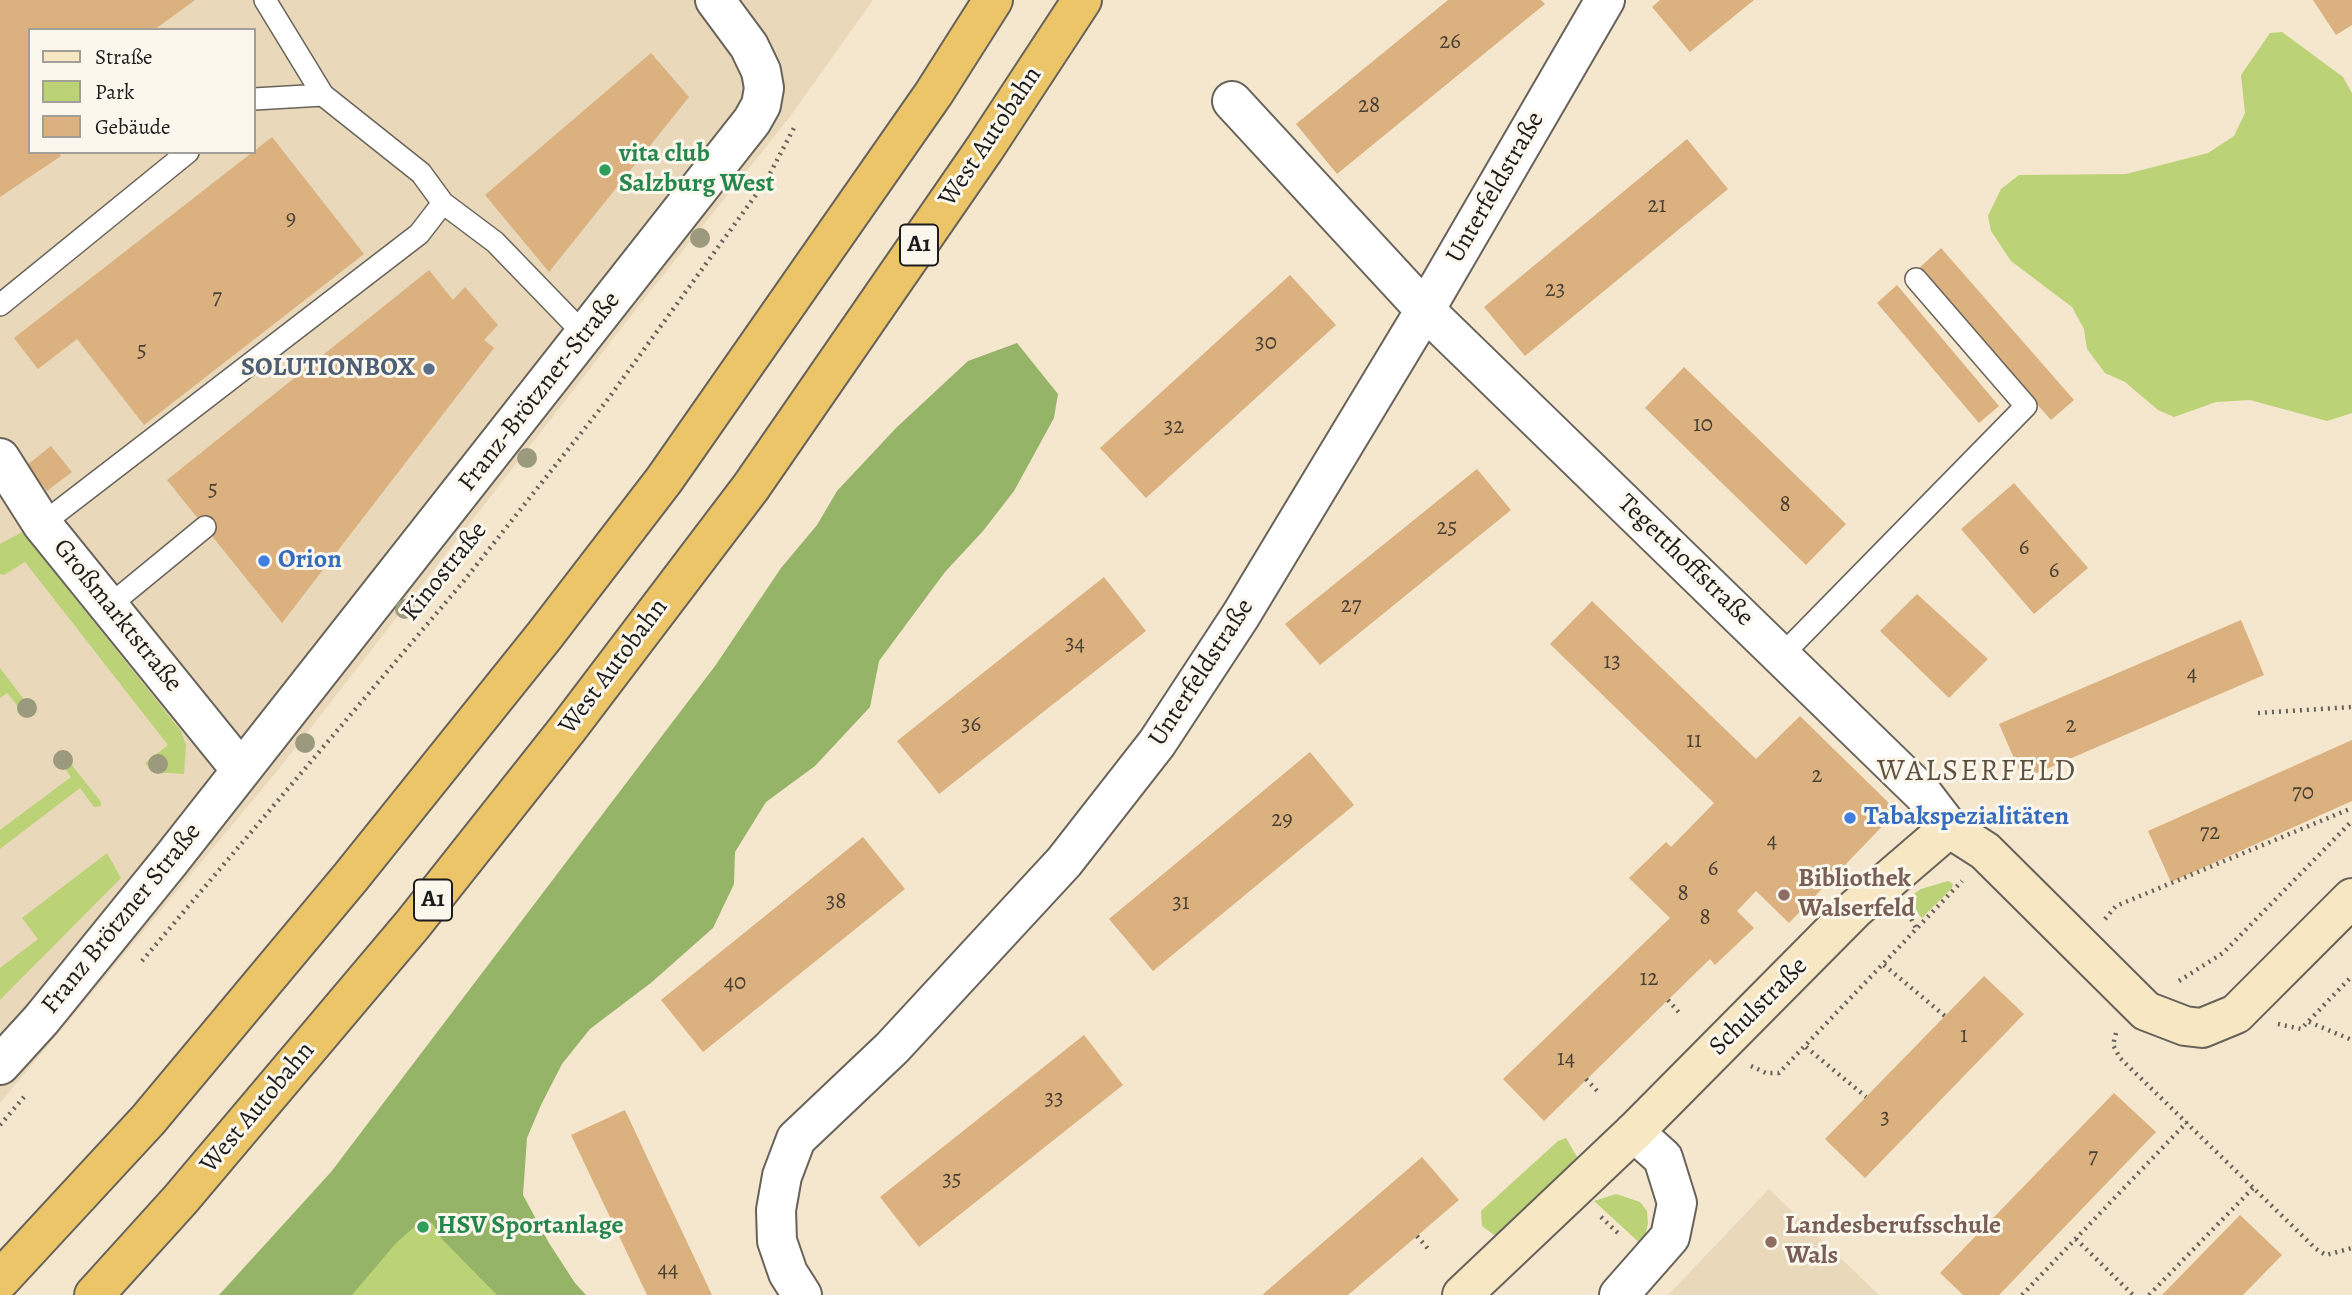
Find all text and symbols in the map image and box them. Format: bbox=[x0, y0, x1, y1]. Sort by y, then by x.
legend bbox=[28, 28, 256, 154]
house number: 26 bbox=[1439, 28, 1461, 56]
text: Straße bbox=[95, 43, 153, 71]
street label: West Autobahn bbox=[933, 61, 1049, 213]
text: Park bbox=[95, 78, 134, 106]
house number: 28 bbox=[1358, 92, 1380, 120]
street label: Unterfeldstraße bbox=[1440, 107, 1552, 269]
text: Gebäude bbox=[95, 113, 171, 141]
place label: vita club Salzburg West bbox=[619, 139, 774, 200]
marker: vita club Salzburg West bbox=[597, 162, 613, 178]
house number: 21 bbox=[1648, 192, 1666, 220]
house number: 9 bbox=[286, 205, 296, 233]
road number: A1 bbox=[900, 224, 938, 266]
house number: 23 bbox=[1545, 276, 1565, 304]
house number: 7 bbox=[212, 284, 222, 312]
street label: Franz-Brötzner-Straße bbox=[452, 286, 628, 498]
house number: 30 bbox=[1255, 329, 1277, 357]
house number: 5 bbox=[137, 337, 147, 365]
place label: SOLUTIONBOX bbox=[241, 353, 415, 385]
marker: SOLUTIONBOX bbox=[421, 361, 437, 377]
house number: 10 bbox=[1693, 411, 1713, 439]
house number: 32 bbox=[1164, 413, 1184, 441]
house number: 5 bbox=[208, 476, 218, 504]
street label: Tegetthoffstraße bbox=[1611, 488, 1759, 634]
house number: 8 bbox=[1779, 491, 1791, 519]
house number: 25 bbox=[1437, 514, 1457, 542]
street label: Kinostraße bbox=[396, 516, 494, 628]
street label: Großmarktstraße bbox=[46, 533, 188, 699]
house number: 6 bbox=[2019, 534, 2029, 562]
place label: Orion bbox=[278, 545, 342, 577]
marker: Orion bbox=[256, 553, 272, 569]
house number: 6 bbox=[2049, 557, 2059, 585]
house number: 27 bbox=[1341, 592, 1361, 620]
street label: West Autobahn bbox=[553, 593, 675, 741]
street label: Unterfeldstraße bbox=[1143, 593, 1261, 753]
house number: 34 bbox=[1065, 630, 1085, 658]
house number: 13 bbox=[1603, 648, 1621, 676]
house number: 4 bbox=[2187, 660, 2197, 688]
house number: 36 bbox=[961, 711, 981, 739]
house number: 2 bbox=[2066, 712, 2076, 740]
house number: 11 bbox=[1686, 727, 1702, 755]
district label: WALSERFELD bbox=[1878, 755, 2076, 791]
house number: 2 bbox=[1812, 762, 1822, 790]
house number: 70 bbox=[2292, 779, 2314, 807]
place label: Tabakspezialitäten bbox=[1864, 802, 2069, 834]
house number: 29 bbox=[1271, 806, 1293, 834]
marker: Tabakspezialitäten bbox=[1842, 810, 1858, 826]
street label: Franz Brötzner Straße bbox=[35, 817, 209, 1021]
house number: 72 bbox=[2200, 819, 2220, 847]
house number: 4 bbox=[1767, 827, 1777, 855]
house number: 6 bbox=[1708, 855, 1718, 883]
place label: Bibliothek Walserfeld bbox=[1798, 864, 1915, 926]
road number: A1 bbox=[414, 880, 452, 920]
house number: 8 bbox=[1677, 880, 1689, 908]
marker: Bibliothek Walserfeld bbox=[1776, 887, 1792, 903]
house number: 38 bbox=[826, 888, 846, 916]
house number: 31 bbox=[1172, 889, 1190, 917]
house number: 8 bbox=[1699, 904, 1711, 932]
street label: Schulstraße bbox=[1703, 951, 1815, 1063]
house number: 12 bbox=[1640, 965, 1658, 993]
house number: 40 bbox=[724, 969, 746, 997]
house number: 1 bbox=[1960, 1022, 1968, 1050]
street label: West Autobahn bbox=[194, 1036, 322, 1180]
house number: 14 bbox=[1557, 1045, 1575, 1073]
house number: 33 bbox=[1044, 1085, 1064, 1113]
house number: 3 bbox=[1880, 1104, 1890, 1132]
house number: 7 bbox=[2088, 1143, 2098, 1171]
house number: 35 bbox=[942, 1166, 962, 1194]
place label: HSV Sportanlage bbox=[437, 1211, 624, 1243]
place label: Landesberufsschule Wals bbox=[1785, 1211, 2001, 1272]
marker: HSV Sportanlage bbox=[415, 1219, 431, 1235]
marker: Landesberufsschule Wals bbox=[1763, 1234, 1779, 1250]
house number: 44 bbox=[658, 1256, 678, 1284]

